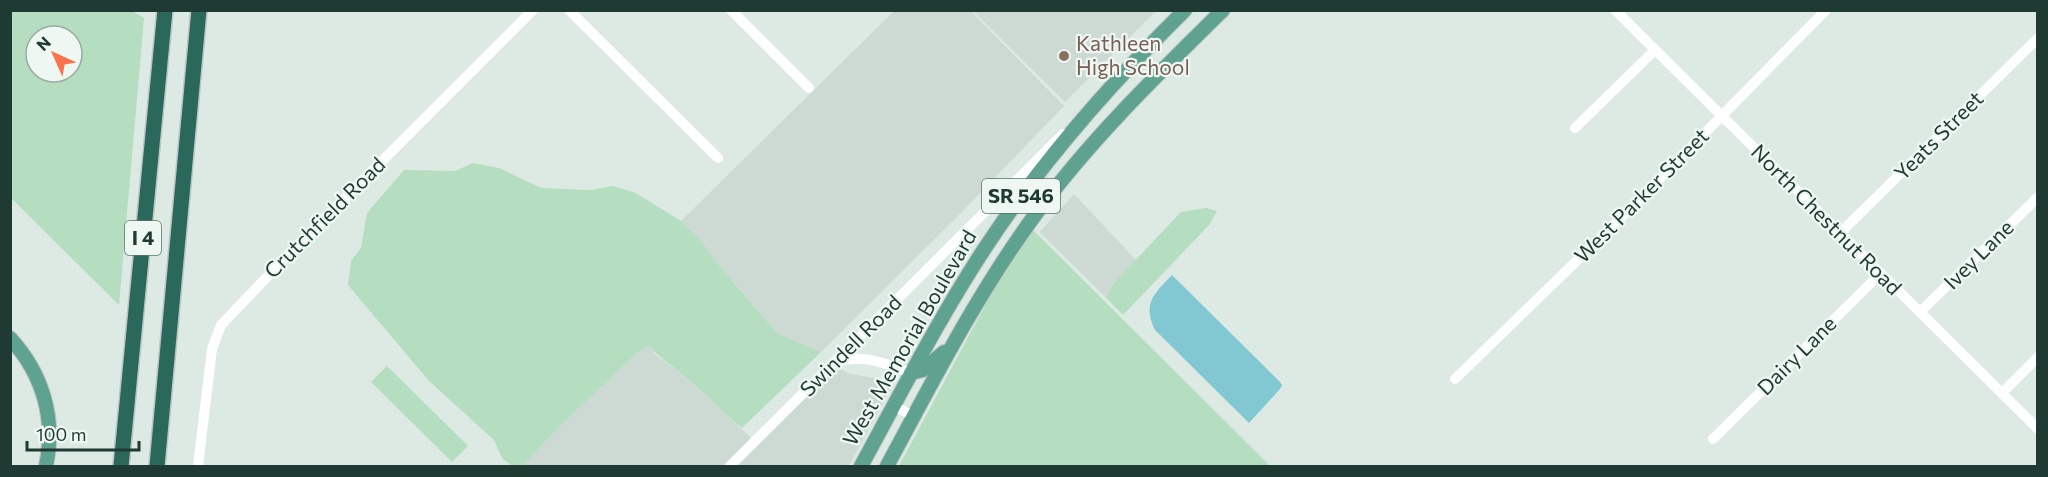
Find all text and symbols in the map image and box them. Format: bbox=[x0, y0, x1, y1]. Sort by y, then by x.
north arrow bbox=[24, 24, 84, 84]
place label: Kathleen High School bbox=[1076, 30, 1190, 79]
text: N bbox=[32, 32, 54, 54]
marker: Kathleen High School bbox=[1057, 49, 1071, 63]
street label: Yeats Street bbox=[1888, 85, 1988, 185]
street label: West Parker Street bbox=[1569, 123, 1713, 267]
street label: North Chestnut Road bbox=[1747, 139, 1907, 299]
street label: Crutchfield Road bbox=[258, 151, 390, 283]
road number: SR 546 bbox=[982, 179, 1060, 213]
street label: Ivey Lane bbox=[1938, 214, 2018, 294]
road number: I 4 bbox=[125, 221, 161, 255]
street label: West Memorial Boulevard bbox=[837, 225, 981, 450]
street label: Swindell Road bbox=[794, 289, 906, 401]
street label: Dairy Lane bbox=[1751, 310, 1841, 400]
scale bar bbox=[27, 414, 140, 452]
text: 100 m bbox=[36, 423, 86, 445]

